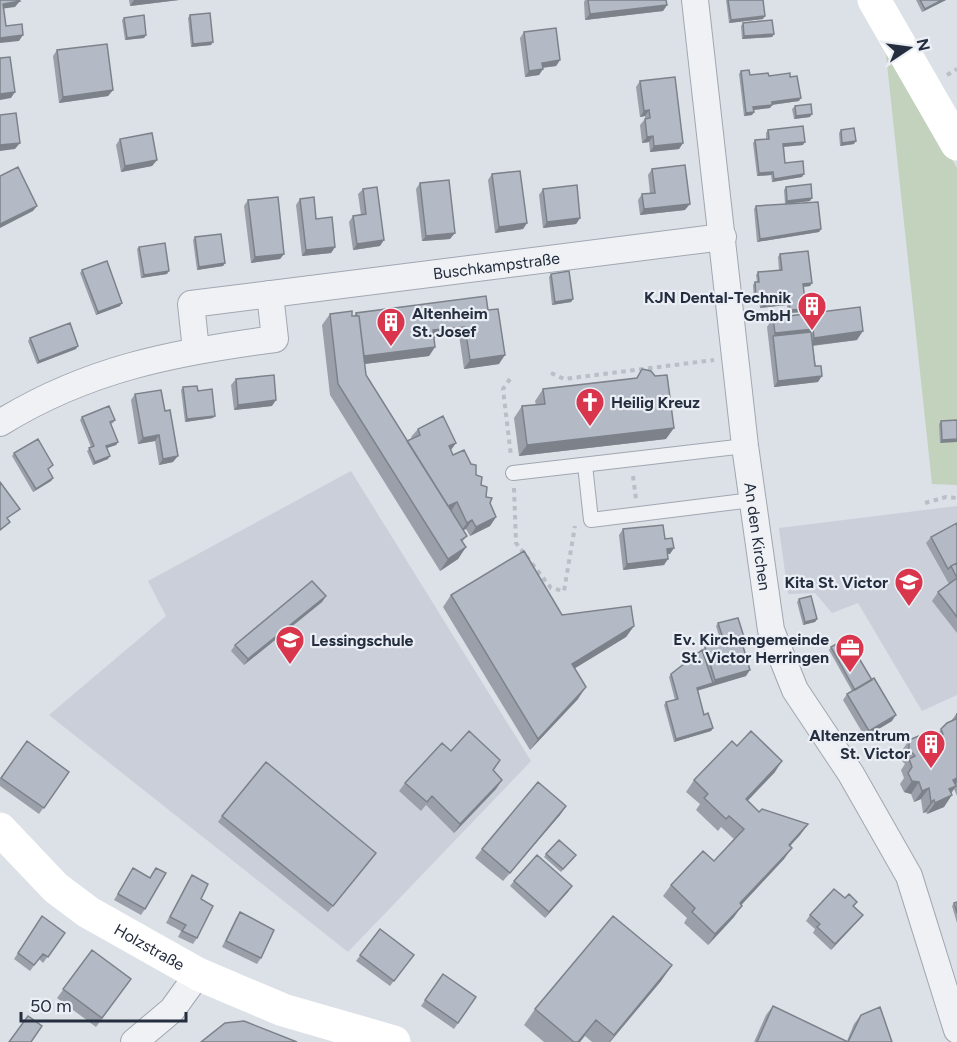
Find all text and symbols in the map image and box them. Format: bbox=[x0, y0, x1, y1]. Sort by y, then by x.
north arrow bbox=[879, 18, 939, 78]
text: N bbox=[912, 37, 934, 53]
street label: Buschkampstraße bbox=[432, 248, 561, 283]
place label: KJN Dental-Technik GmbH bbox=[644, 288, 791, 325]
building icon: KJN Dental-Technik GmbH bbox=[796, 290, 828, 332]
place label: Altenheim St. Josef bbox=[412, 304, 488, 341]
building icon: Altenheim St. Josef bbox=[375, 306, 407, 348]
church icon: Heilig Kreuz bbox=[574, 386, 606, 428]
place label: Heilig Kreuz bbox=[611, 393, 700, 412]
street label: An den Kirchen bbox=[741, 481, 775, 592]
school or university icon: Kita St. Victor bbox=[893, 566, 925, 608]
place label: Kita St. Victor bbox=[784, 573, 888, 592]
school or university icon: Lessingschule bbox=[274, 624, 306, 666]
place label: Ev. Kirchengemeinde St. Victor Herringen bbox=[673, 630, 829, 667]
place label: Lessingschule bbox=[311, 631, 414, 650]
office icon: Ev. Kirchengemeinde St. Victor Herringen bbox=[834, 632, 866, 674]
place label: Altenzentrum St. Victor bbox=[809, 726, 910, 763]
building icon: Altenzentrum St. Victor bbox=[915, 728, 947, 770]
street label: Holzstraße bbox=[111, 919, 188, 974]
scale bar bbox=[21, 985, 186, 1023]
text: 50 m bbox=[30, 995, 72, 1017]

